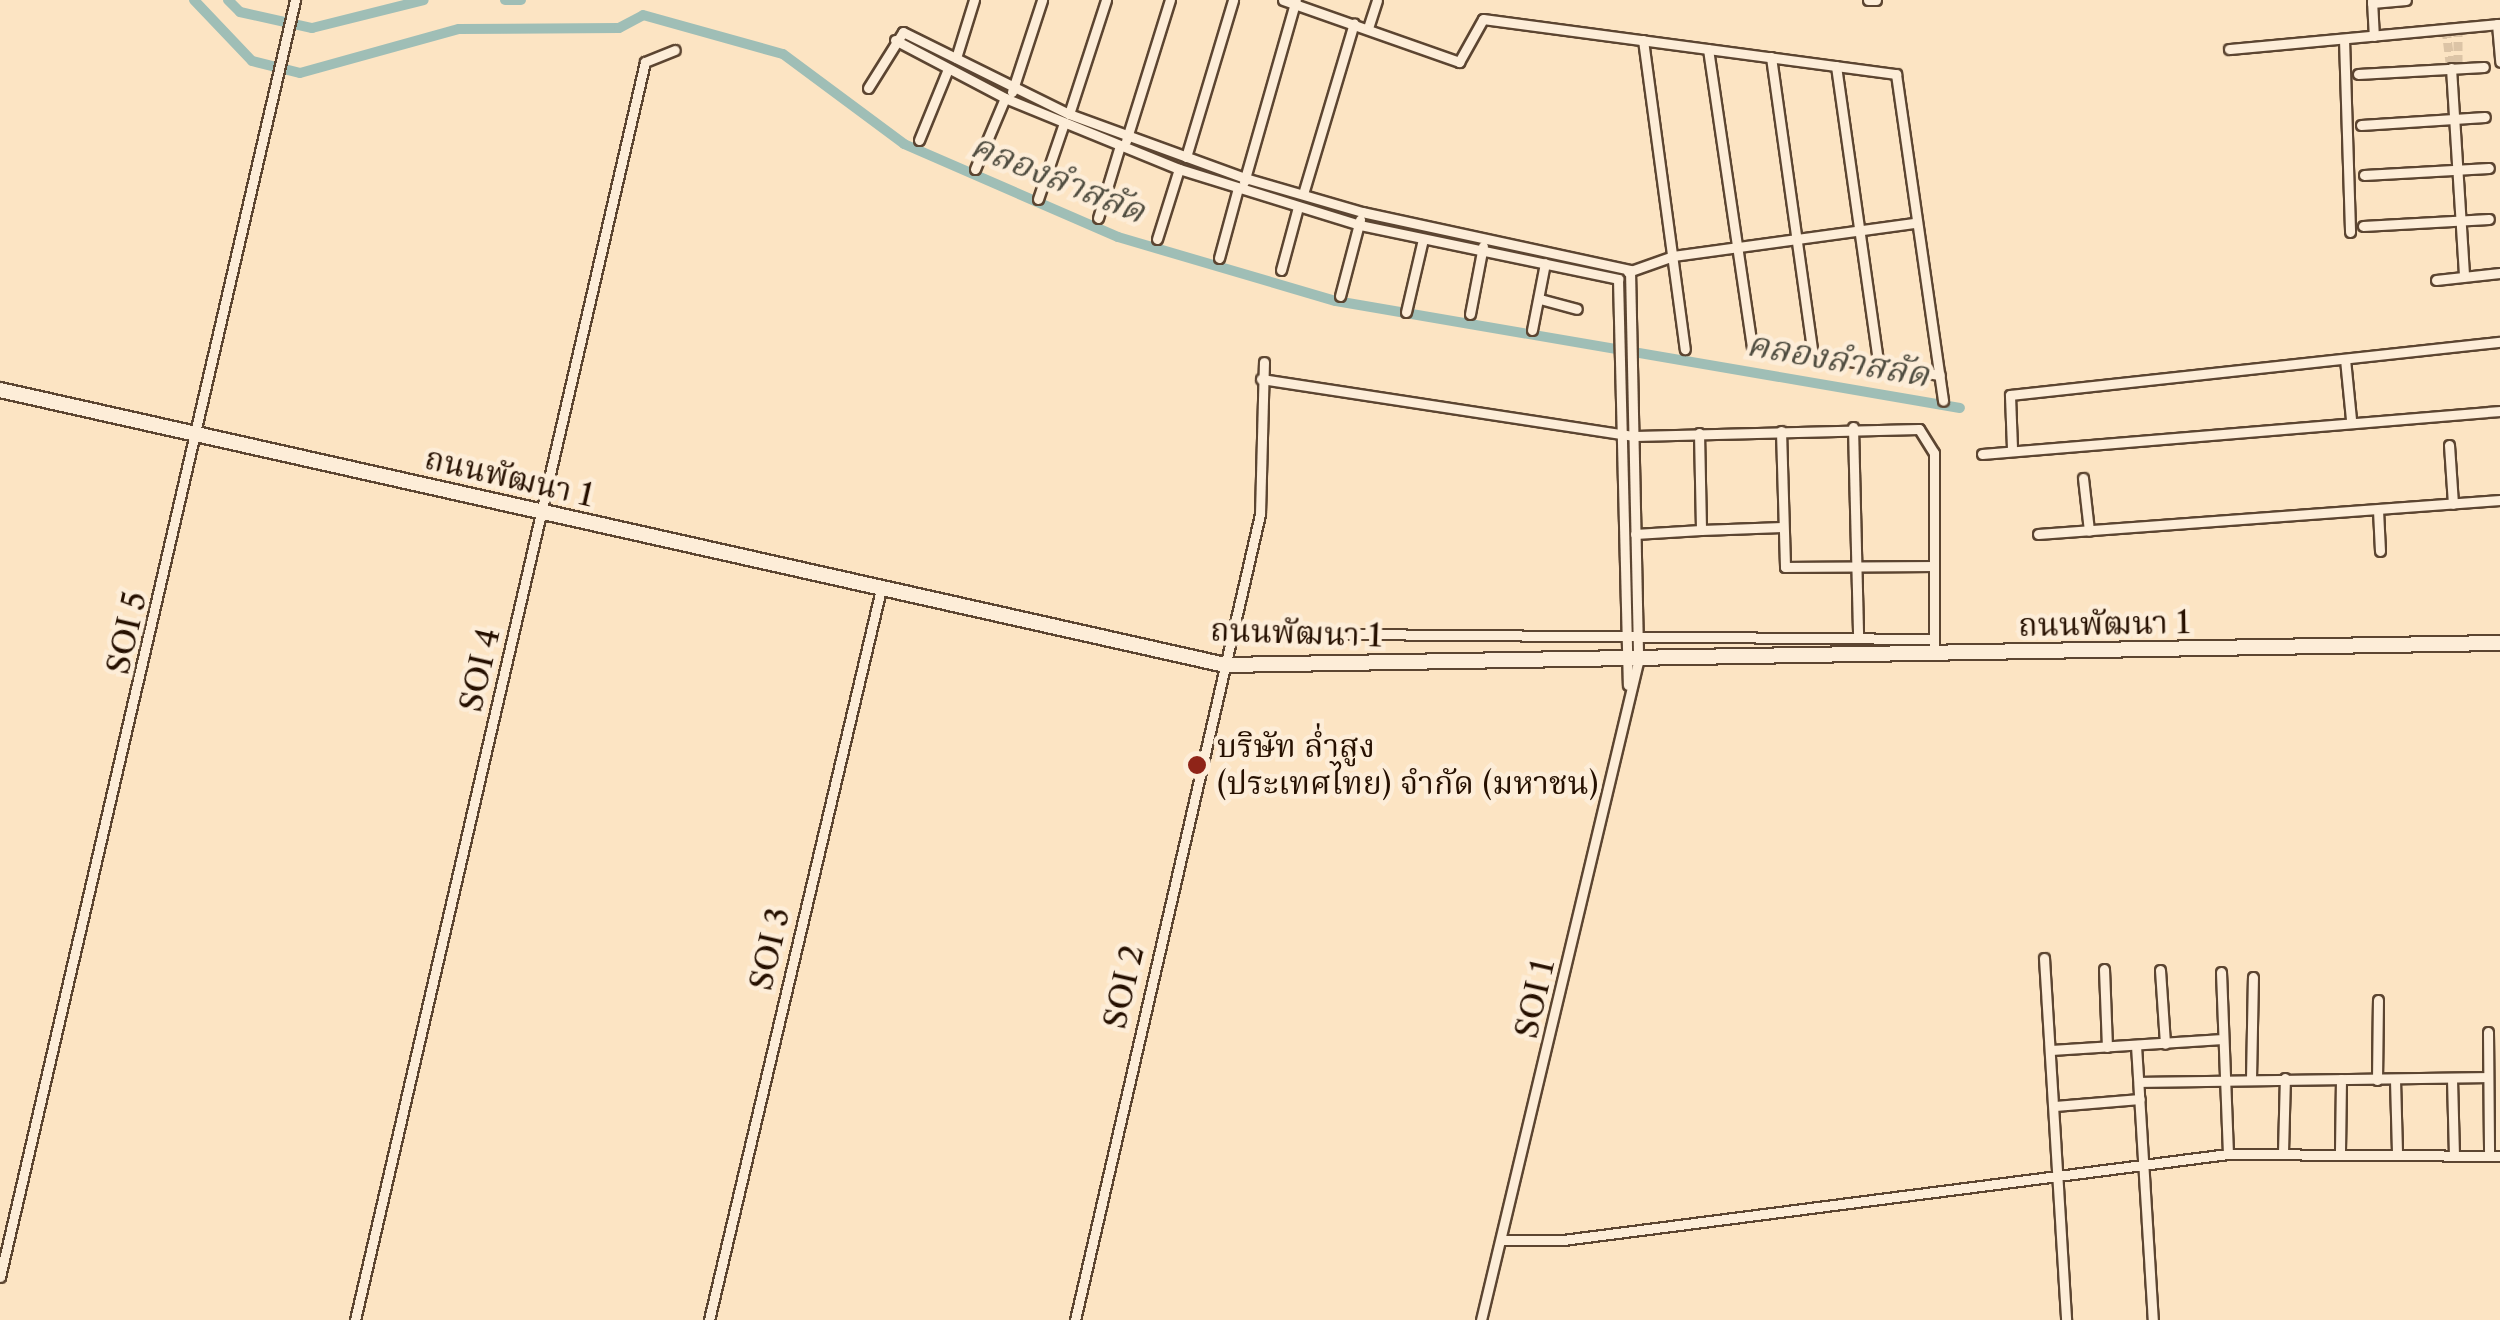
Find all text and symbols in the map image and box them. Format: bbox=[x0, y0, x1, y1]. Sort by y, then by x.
water label: คลองลำสลัด bbox=[965, 124, 1151, 232]
water label: คลองลำสลัด bbox=[1744, 322, 1932, 396]
street label: ถนนพัฒนา 1 bbox=[421, 439, 597, 515]
street label: SOI 5 bbox=[99, 588, 155, 678]
street label: ถนนพัฒนา 1 bbox=[2018, 603, 2190, 645]
street label: ถนนพัฒนา 1 bbox=[1210, 611, 1382, 655]
street label: SOI 4 bbox=[452, 625, 508, 715]
place label: บริษัท ล่ำสูง (ประเทศไทย) จำกัด (มหาชน) bbox=[1217, 728, 1598, 803]
marker: บริษัท ล่ำสูง (ประเทศไทย) จำกัด (มหาชน) bbox=[1186, 754, 1208, 776]
street label: SOI 3 bbox=[742, 904, 798, 994]
street label: SOI 2 bbox=[1096, 942, 1152, 1032]
street label: SOI 1 bbox=[1507, 956, 1563, 1042]

